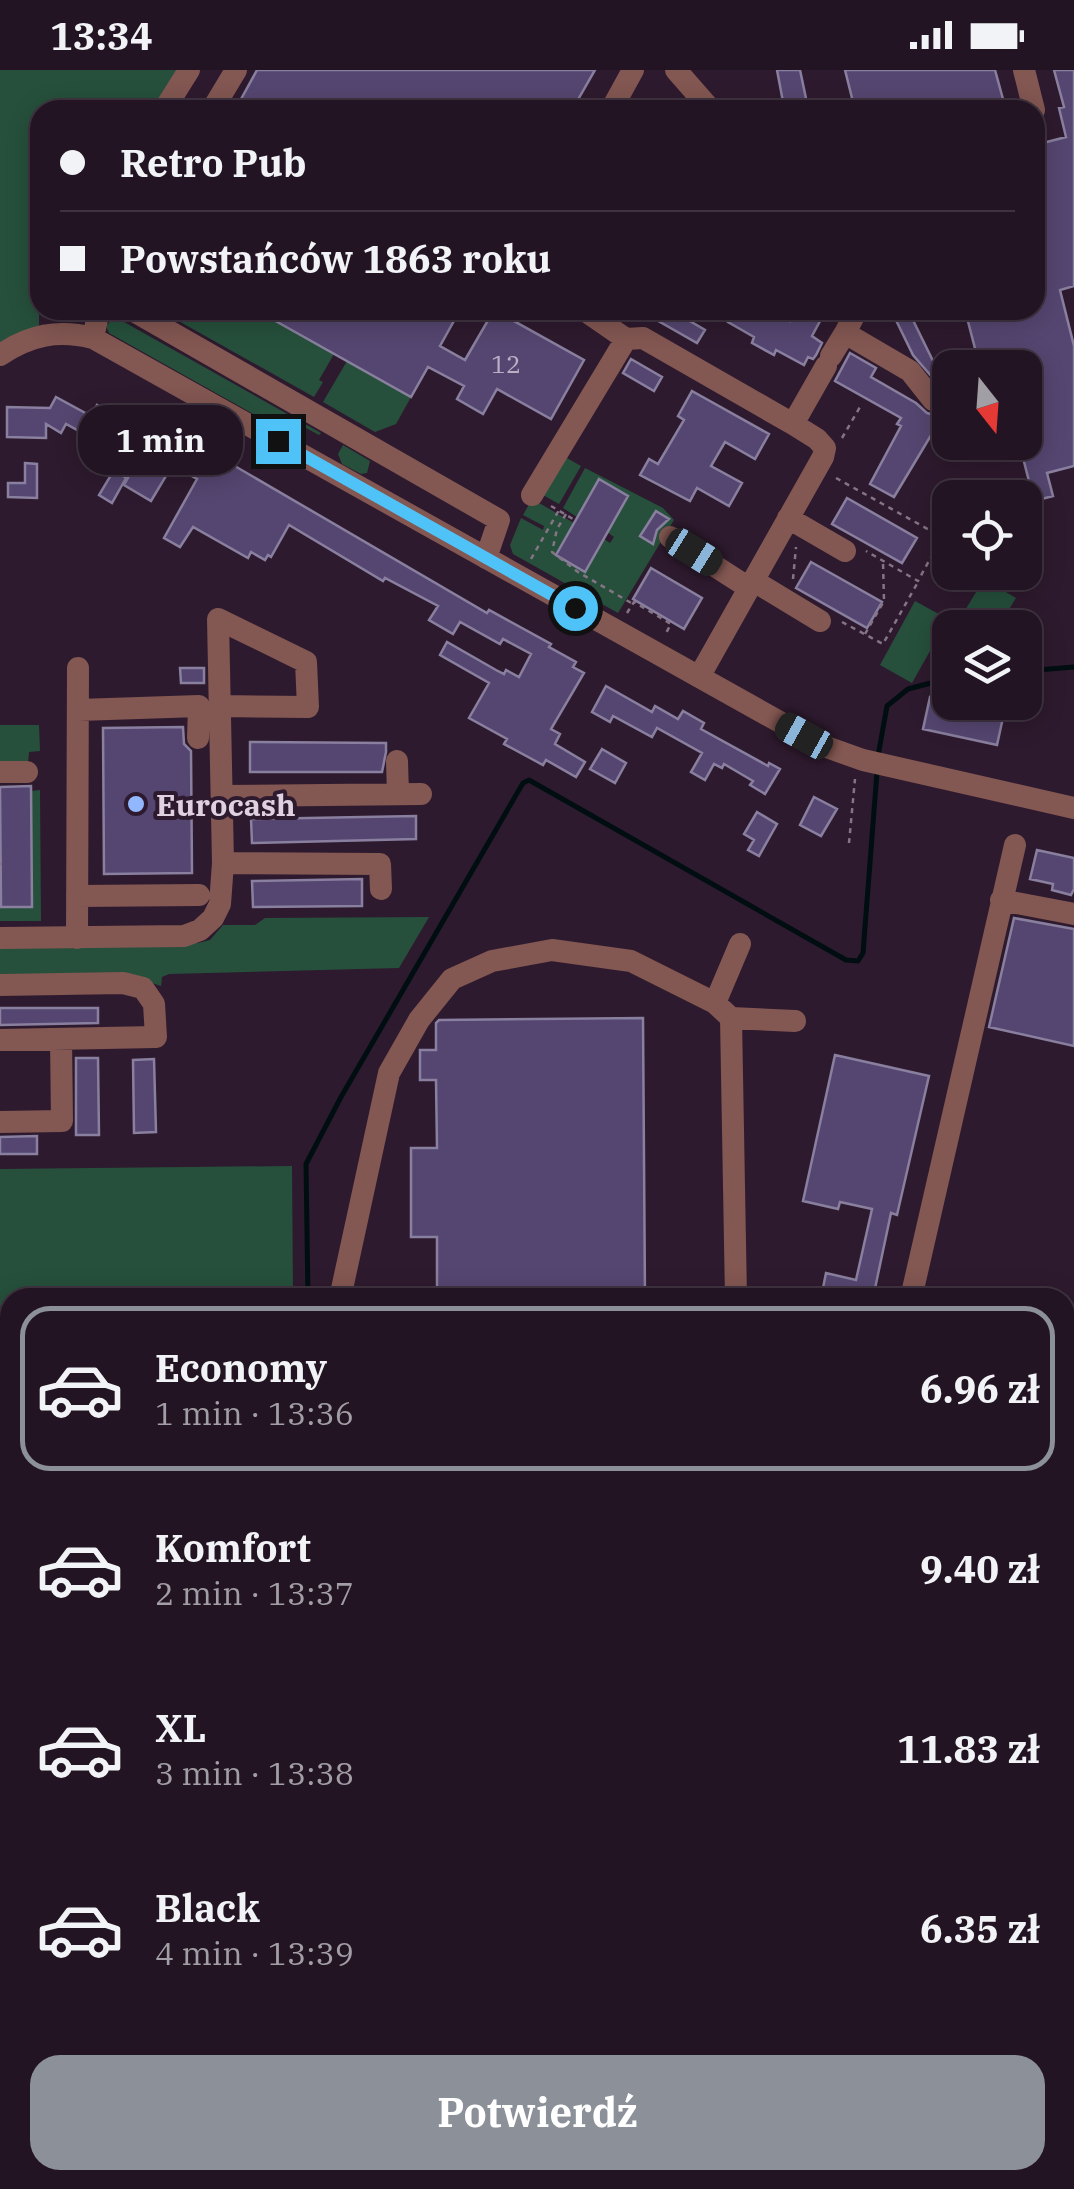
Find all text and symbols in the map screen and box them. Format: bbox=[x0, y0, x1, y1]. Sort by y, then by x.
text: 13:34 bbox=[50, 11, 153, 60]
text: Retro Pub bbox=[120, 138, 307, 187]
text: Powstańców 1863 roku bbox=[120, 234, 551, 283]
house number: 12 bbox=[491, 347, 521, 380]
north arrow bbox=[932, 350, 1042, 460]
map controls bbox=[932, 350, 1042, 720]
callout: 1 min bbox=[78, 406, 243, 476]
text: 1 min bbox=[116, 419, 205, 461]
route end bbox=[256, 419, 301, 464]
button: locate bbox=[932, 480, 1042, 590]
car bbox=[661, 523, 727, 581]
route start bbox=[553, 586, 598, 631]
button: layers bbox=[932, 610, 1042, 720]
car bbox=[770, 708, 838, 764]
place label: Eurocash bbox=[156, 785, 296, 824]
marker: Eurocash bbox=[125, 793, 147, 815]
text: Economy bbox=[155, 1343, 327, 1392]
icon: car bbox=[35, 1344, 125, 1434]
text: 6.96 zł bbox=[920, 1364, 1040, 1413]
text: 1 min · 13:36 bbox=[155, 1392, 354, 1434]
text: Komfort bbox=[155, 1523, 311, 1572]
icon: car bbox=[35, 1524, 125, 1614]
text: 9.40 zł bbox=[920, 1544, 1040, 1593]
text: 2 min · 13:37 bbox=[155, 1572, 354, 1614]
text: XL bbox=[155, 1703, 206, 1752]
icon: car bbox=[35, 1704, 125, 1794]
text: 11.83 zł bbox=[897, 1724, 1040, 1773]
text: 3 min · 13:38 bbox=[155, 1752, 354, 1794]
text: Black bbox=[155, 1883, 260, 1932]
icon: car bbox=[35, 1884, 125, 1974]
text: 6.35 zł bbox=[920, 1904, 1040, 1953]
text: 4 min · 13:39 bbox=[155, 1932, 354, 1974]
button: Potwierdź bbox=[30, 2055, 1045, 2170]

